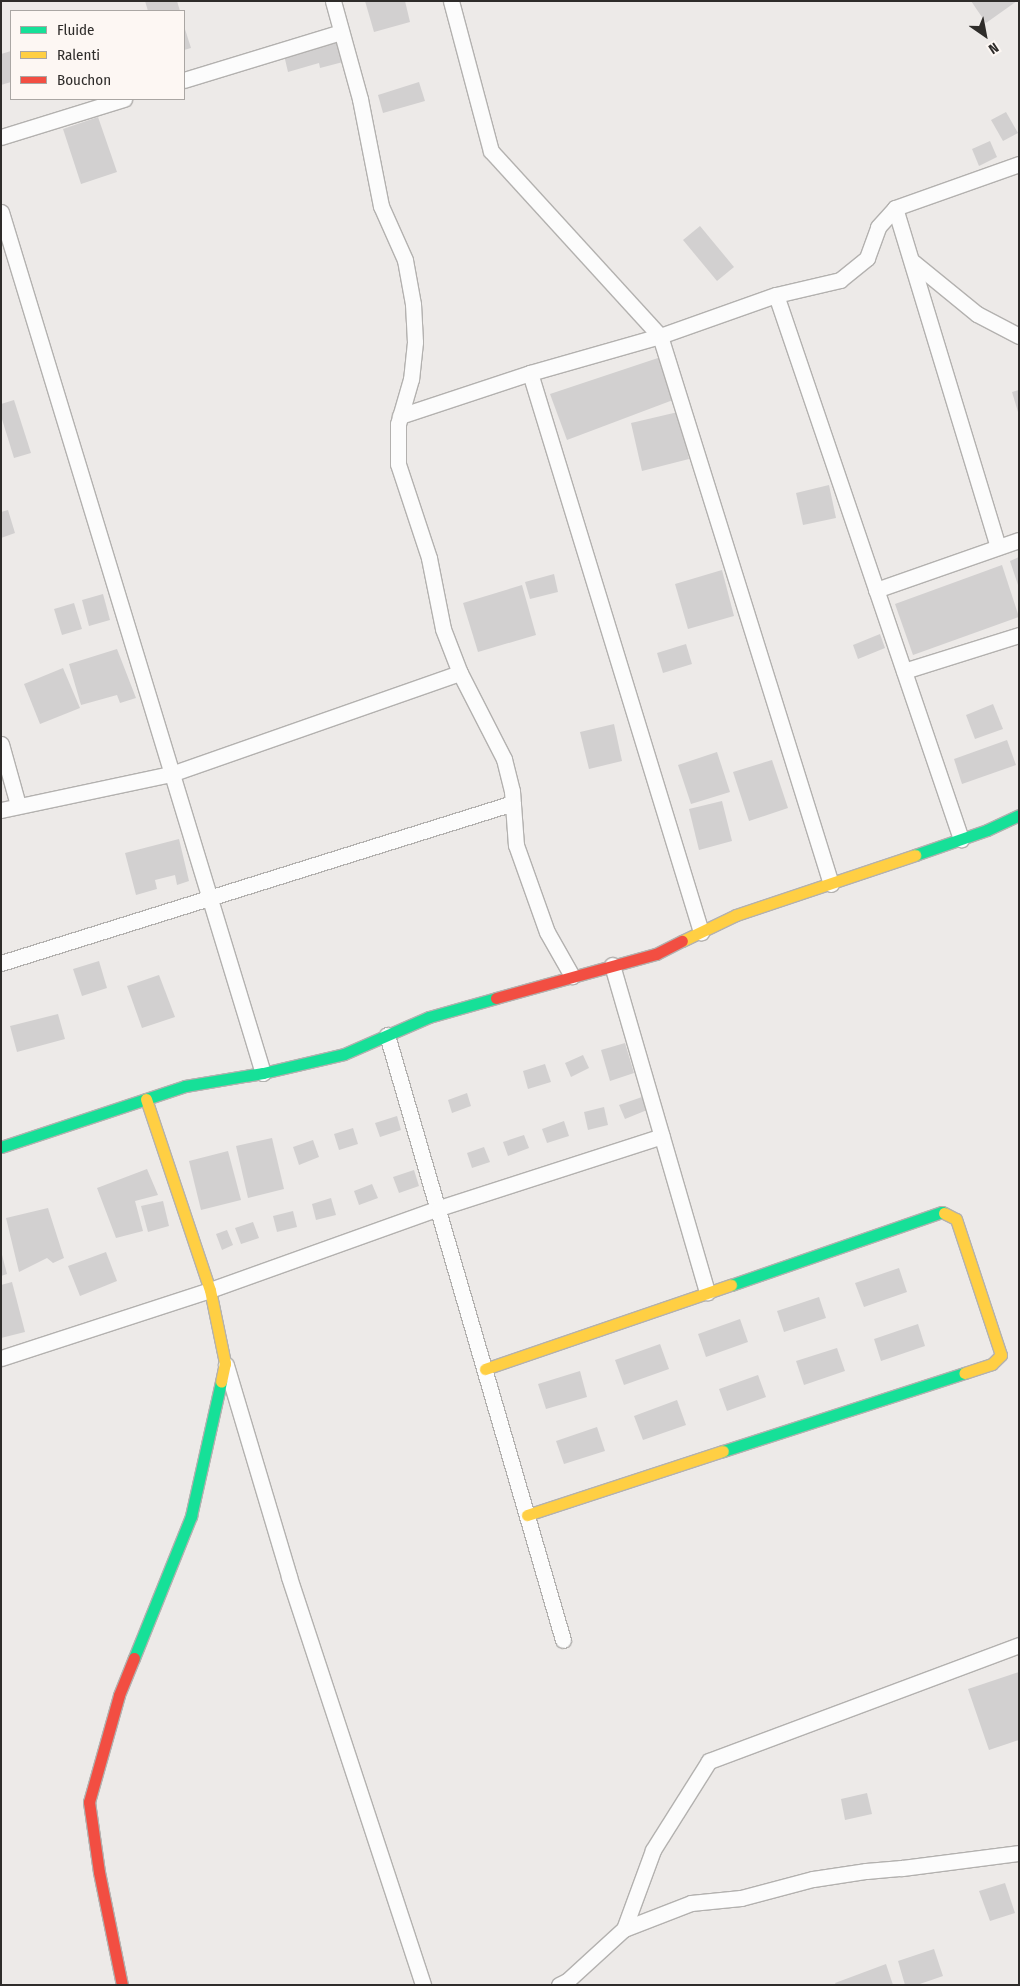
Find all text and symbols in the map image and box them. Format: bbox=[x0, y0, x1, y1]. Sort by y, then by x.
legend bbox=[10, 10, 185, 100]
north arrow bbox=[960, 10, 1010, 60]
text: Fluide bbox=[57, 21, 94, 39]
text: N bbox=[985, 39, 1002, 57]
text: Ralenti bbox=[57, 46, 100, 64]
text: Bouchon bbox=[57, 71, 111, 89]

